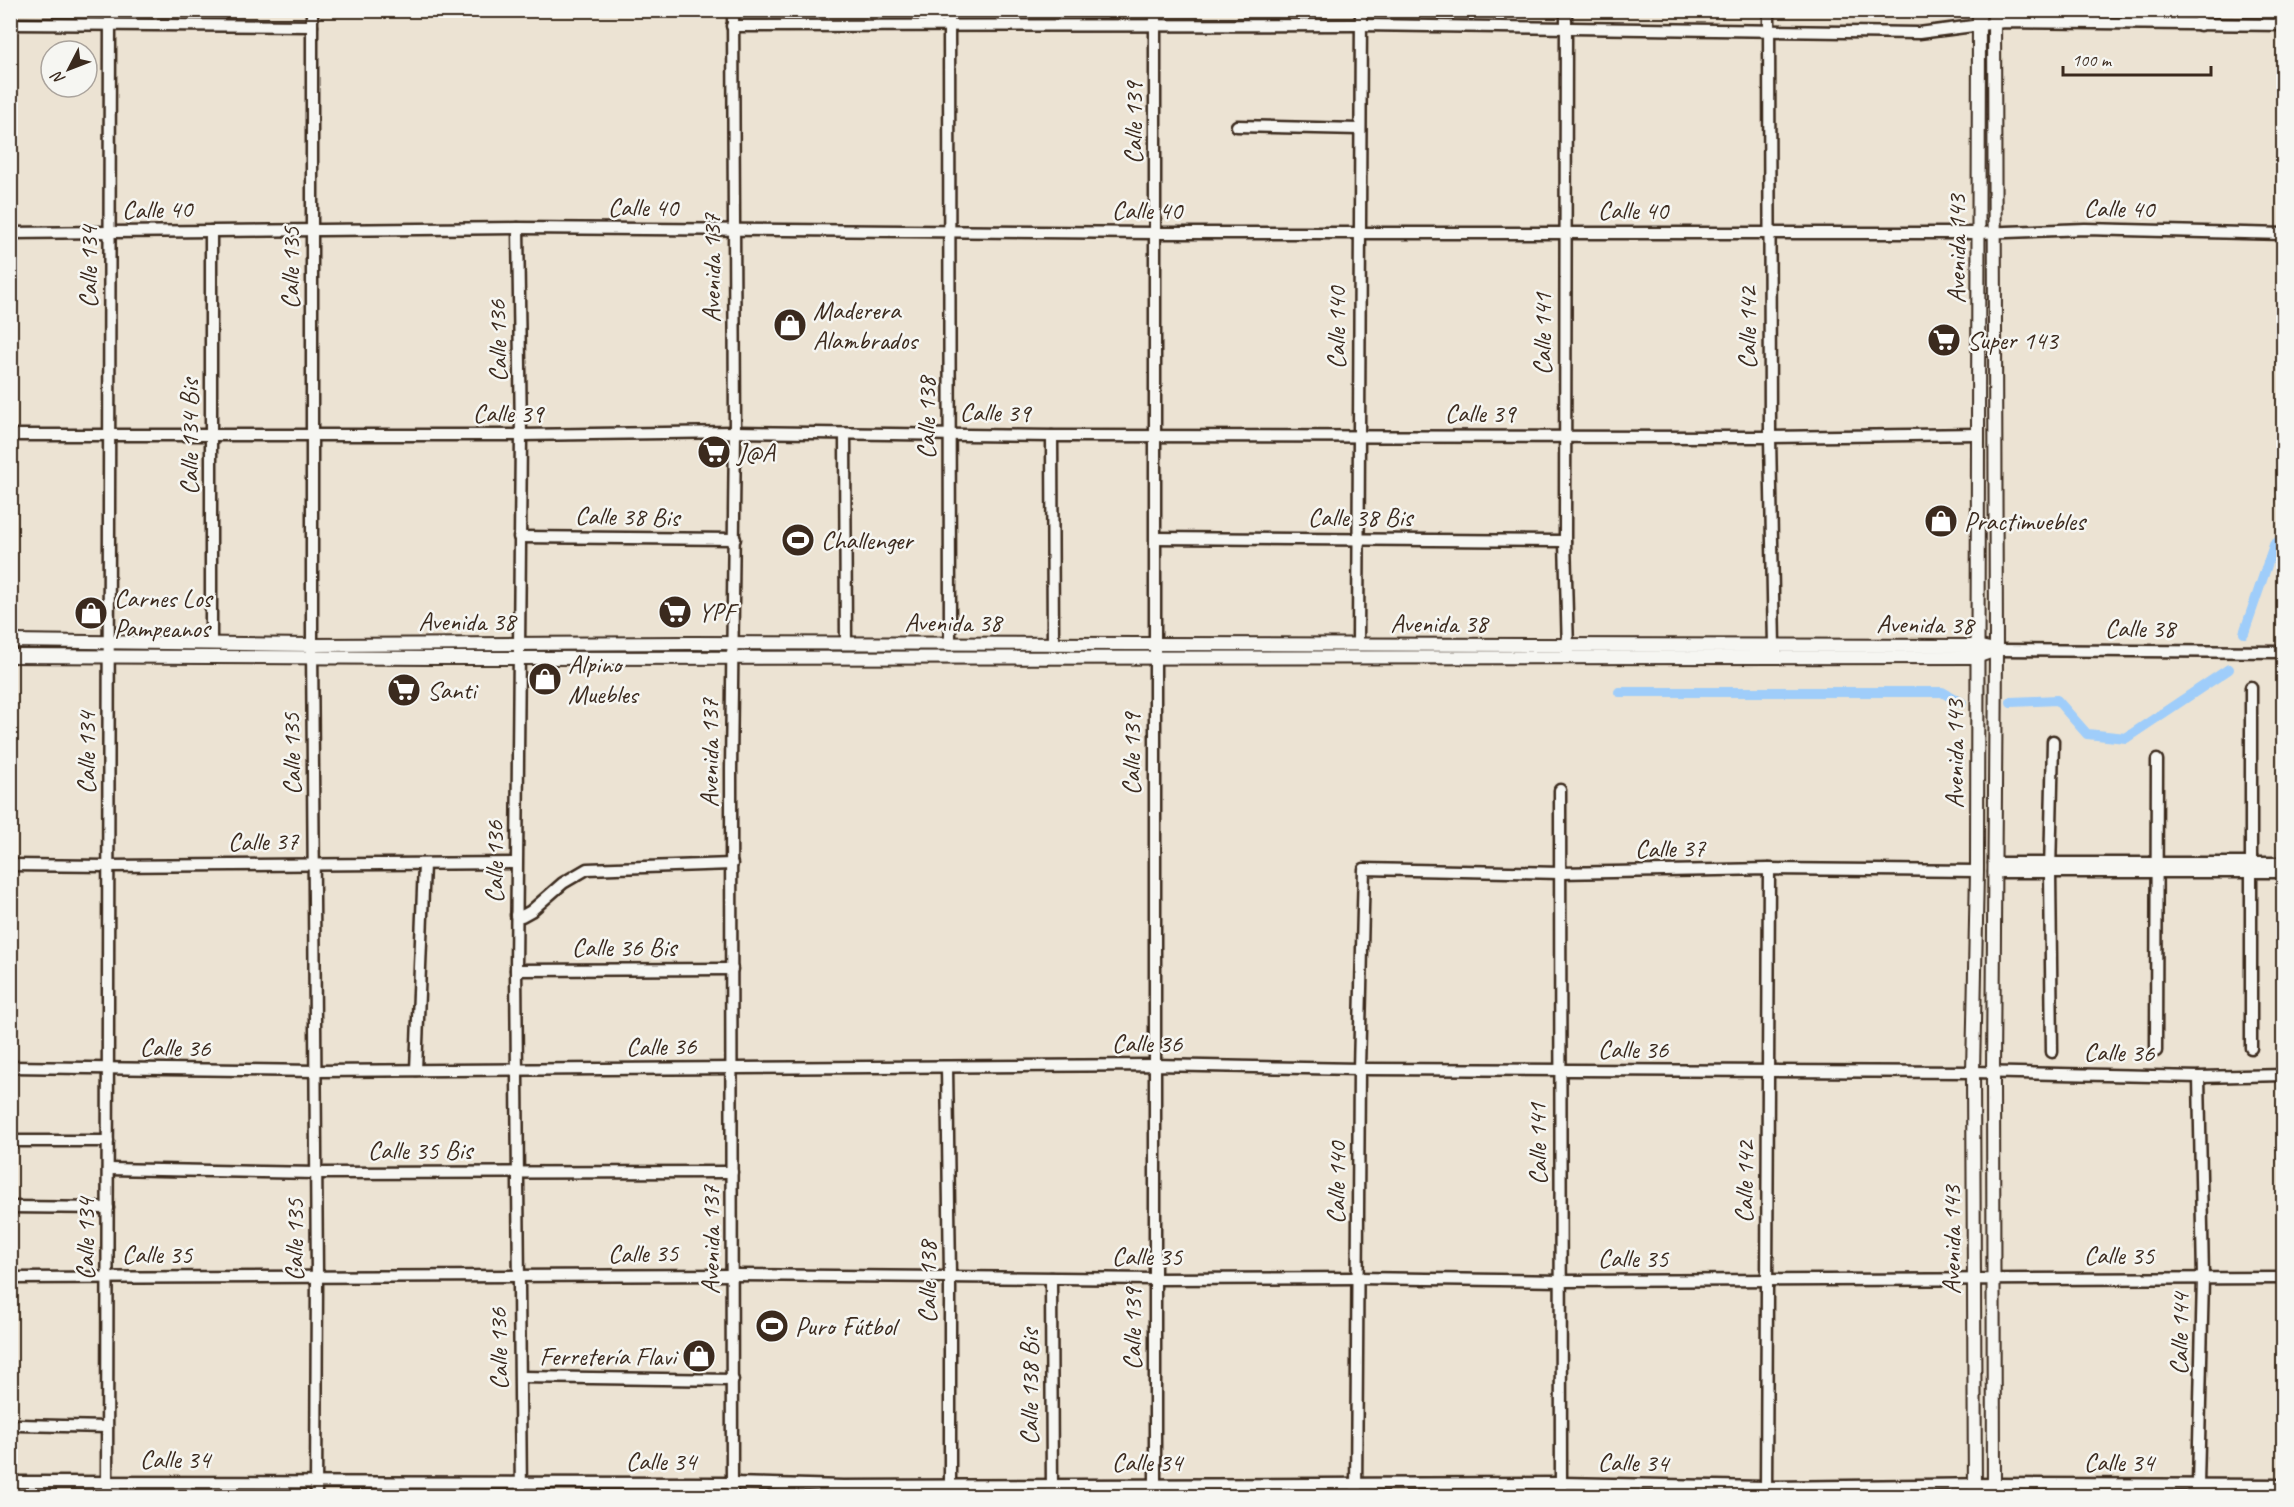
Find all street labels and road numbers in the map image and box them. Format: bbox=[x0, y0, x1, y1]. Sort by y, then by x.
street label: Calle 139 bbox=[1117, 80, 1150, 164]
street label: Calle 40 bbox=[608, 191, 681, 224]
street label: Calle 40 bbox=[2083, 191, 2157, 226]
street label: Calle 40 bbox=[121, 192, 195, 227]
street label: Avenida 143 bbox=[1940, 192, 1973, 303]
street label: Calle 40 bbox=[1112, 194, 1185, 227]
street label: Calle 40 bbox=[1598, 194, 1671, 227]
street label: Avenida 137 bbox=[695, 212, 728, 322]
street label: Calle 134 bbox=[72, 224, 105, 308]
street label: Calle 135 bbox=[274, 226, 307, 309]
street label: Calle 140 bbox=[1320, 285, 1353, 369]
street label: Calle 142 bbox=[1731, 285, 1764, 369]
street label: Calle 141 bbox=[1526, 292, 1559, 375]
street label: Calle 136 bbox=[480, 298, 515, 382]
street label: Calle 138 bbox=[910, 375, 943, 459]
street label: Calle 134 Bis bbox=[173, 377, 206, 495]
street label: Calle 39 bbox=[959, 395, 1033, 430]
street label: Calle 39 bbox=[473, 397, 546, 430]
street label: Calle 39 bbox=[1445, 397, 1518, 430]
street label: Calle 38 Bis bbox=[575, 499, 682, 534]
street label: Calle 38 Bis bbox=[1308, 501, 1414, 534]
street label: Avenida 38 bbox=[418, 605, 518, 638]
street label: Avenida 38 bbox=[904, 606, 1004, 639]
street label: Avenida 38 bbox=[1390, 607, 1490, 640]
street label: Avenida 38 bbox=[1876, 607, 1976, 642]
street label: Calle 38 bbox=[2105, 612, 2178, 645]
street label: Avenida 137 bbox=[693, 697, 726, 807]
street label: Avenida 143 bbox=[1938, 697, 1971, 808]
street label: Calle 134 bbox=[70, 710, 103, 794]
street label: Calle 135 bbox=[274, 711, 309, 795]
street label: Calle 139 bbox=[1115, 711, 1148, 795]
street label: Calle 136 bbox=[478, 820, 511, 903]
street label: Calle 37 bbox=[227, 824, 300, 859]
street label: Calle 37 bbox=[1634, 831, 1707, 866]
street label: Calle 36 Bis bbox=[572, 931, 678, 964]
street label: Calle 36 bbox=[1112, 1027, 1184, 1060]
street label: Calle 36 bbox=[625, 1029, 698, 1064]
street label: Calle 36 bbox=[139, 1030, 212, 1065]
street label: Calle 36 bbox=[1598, 1033, 1670, 1066]
street label: Calle 36 bbox=[2083, 1035, 2156, 1070]
street label: Calle 141 bbox=[1520, 1101, 1555, 1185]
street label: Calle 35 Bis bbox=[368, 1134, 474, 1167]
street label: Calle 142 bbox=[1727, 1138, 1762, 1223]
street label: Calle 140 bbox=[1319, 1139, 1354, 1224]
street label: Avenida 143 bbox=[1935, 1183, 1968, 1294]
street label: Avenida 137 bbox=[694, 1184, 727, 1294]
street label: Calle 134 bbox=[69, 1196, 102, 1280]
street label: Calle 135 bbox=[278, 1198, 311, 1281]
street label: Calle 35 bbox=[607, 1236, 680, 1271]
street label: Calle 35 bbox=[122, 1238, 194, 1271]
street label: Calle 138 bbox=[911, 1239, 944, 1323]
street label: Calle 35 bbox=[2084, 1239, 2156, 1272]
street label: Calle 35 bbox=[1112, 1240, 1184, 1273]
street label: Calle 35 bbox=[1598, 1242, 1670, 1275]
street label: Calle 139 bbox=[1116, 1286, 1149, 1370]
street label: Calle 144 bbox=[2162, 1290, 2197, 1375]
street label: Calle 136 bbox=[481, 1306, 516, 1390]
street label: Calle 138 Bis bbox=[1013, 1327, 1046, 1445]
street label: Calle 34 bbox=[140, 1443, 213, 1476]
street label: Calle 34 bbox=[626, 1445, 699, 1478]
street label: Calle 34 bbox=[1597, 1445, 1671, 1480]
street label: Calle 34 bbox=[1112, 1446, 1185, 1479]
street label: Calle 34 bbox=[2084, 1446, 2157, 1479]

